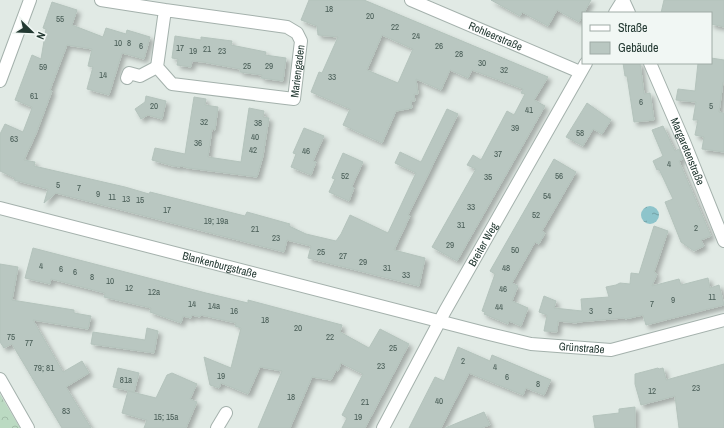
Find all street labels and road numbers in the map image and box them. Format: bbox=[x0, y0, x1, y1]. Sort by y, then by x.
street label: Rohleerstraße bbox=[467, 18, 525, 54]
street label: Mariengaden bbox=[287, 44, 308, 98]
street label: Margaretenstraße bbox=[667, 115, 708, 187]
street label: Breiter Weg bbox=[465, 220, 501, 269]
street label: Blankenburgstraße bbox=[181, 248, 259, 281]
street label: Grünstraße bbox=[558, 339, 605, 356]

